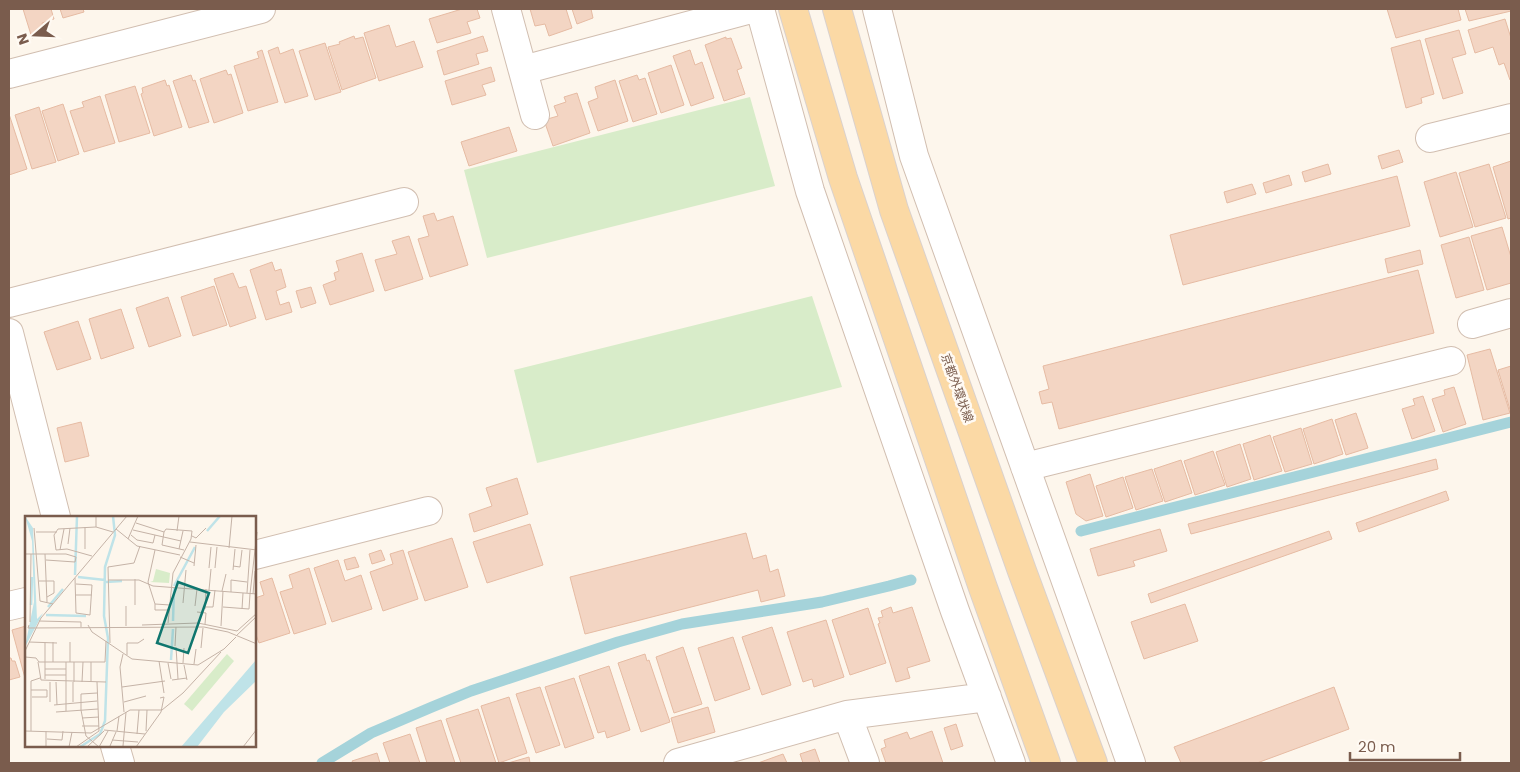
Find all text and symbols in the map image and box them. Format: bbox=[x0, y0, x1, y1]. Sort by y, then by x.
north arrow bbox=[10, 10, 60, 60]
text: N bbox=[12, 31, 34, 47]
street label: 京都外環状線 bbox=[937, 351, 978, 425]
inset map bbox=[25, 516, 256, 747]
scale bar bbox=[1350, 730, 1460, 762]
text: 20 m bbox=[1358, 736, 1396, 757]

